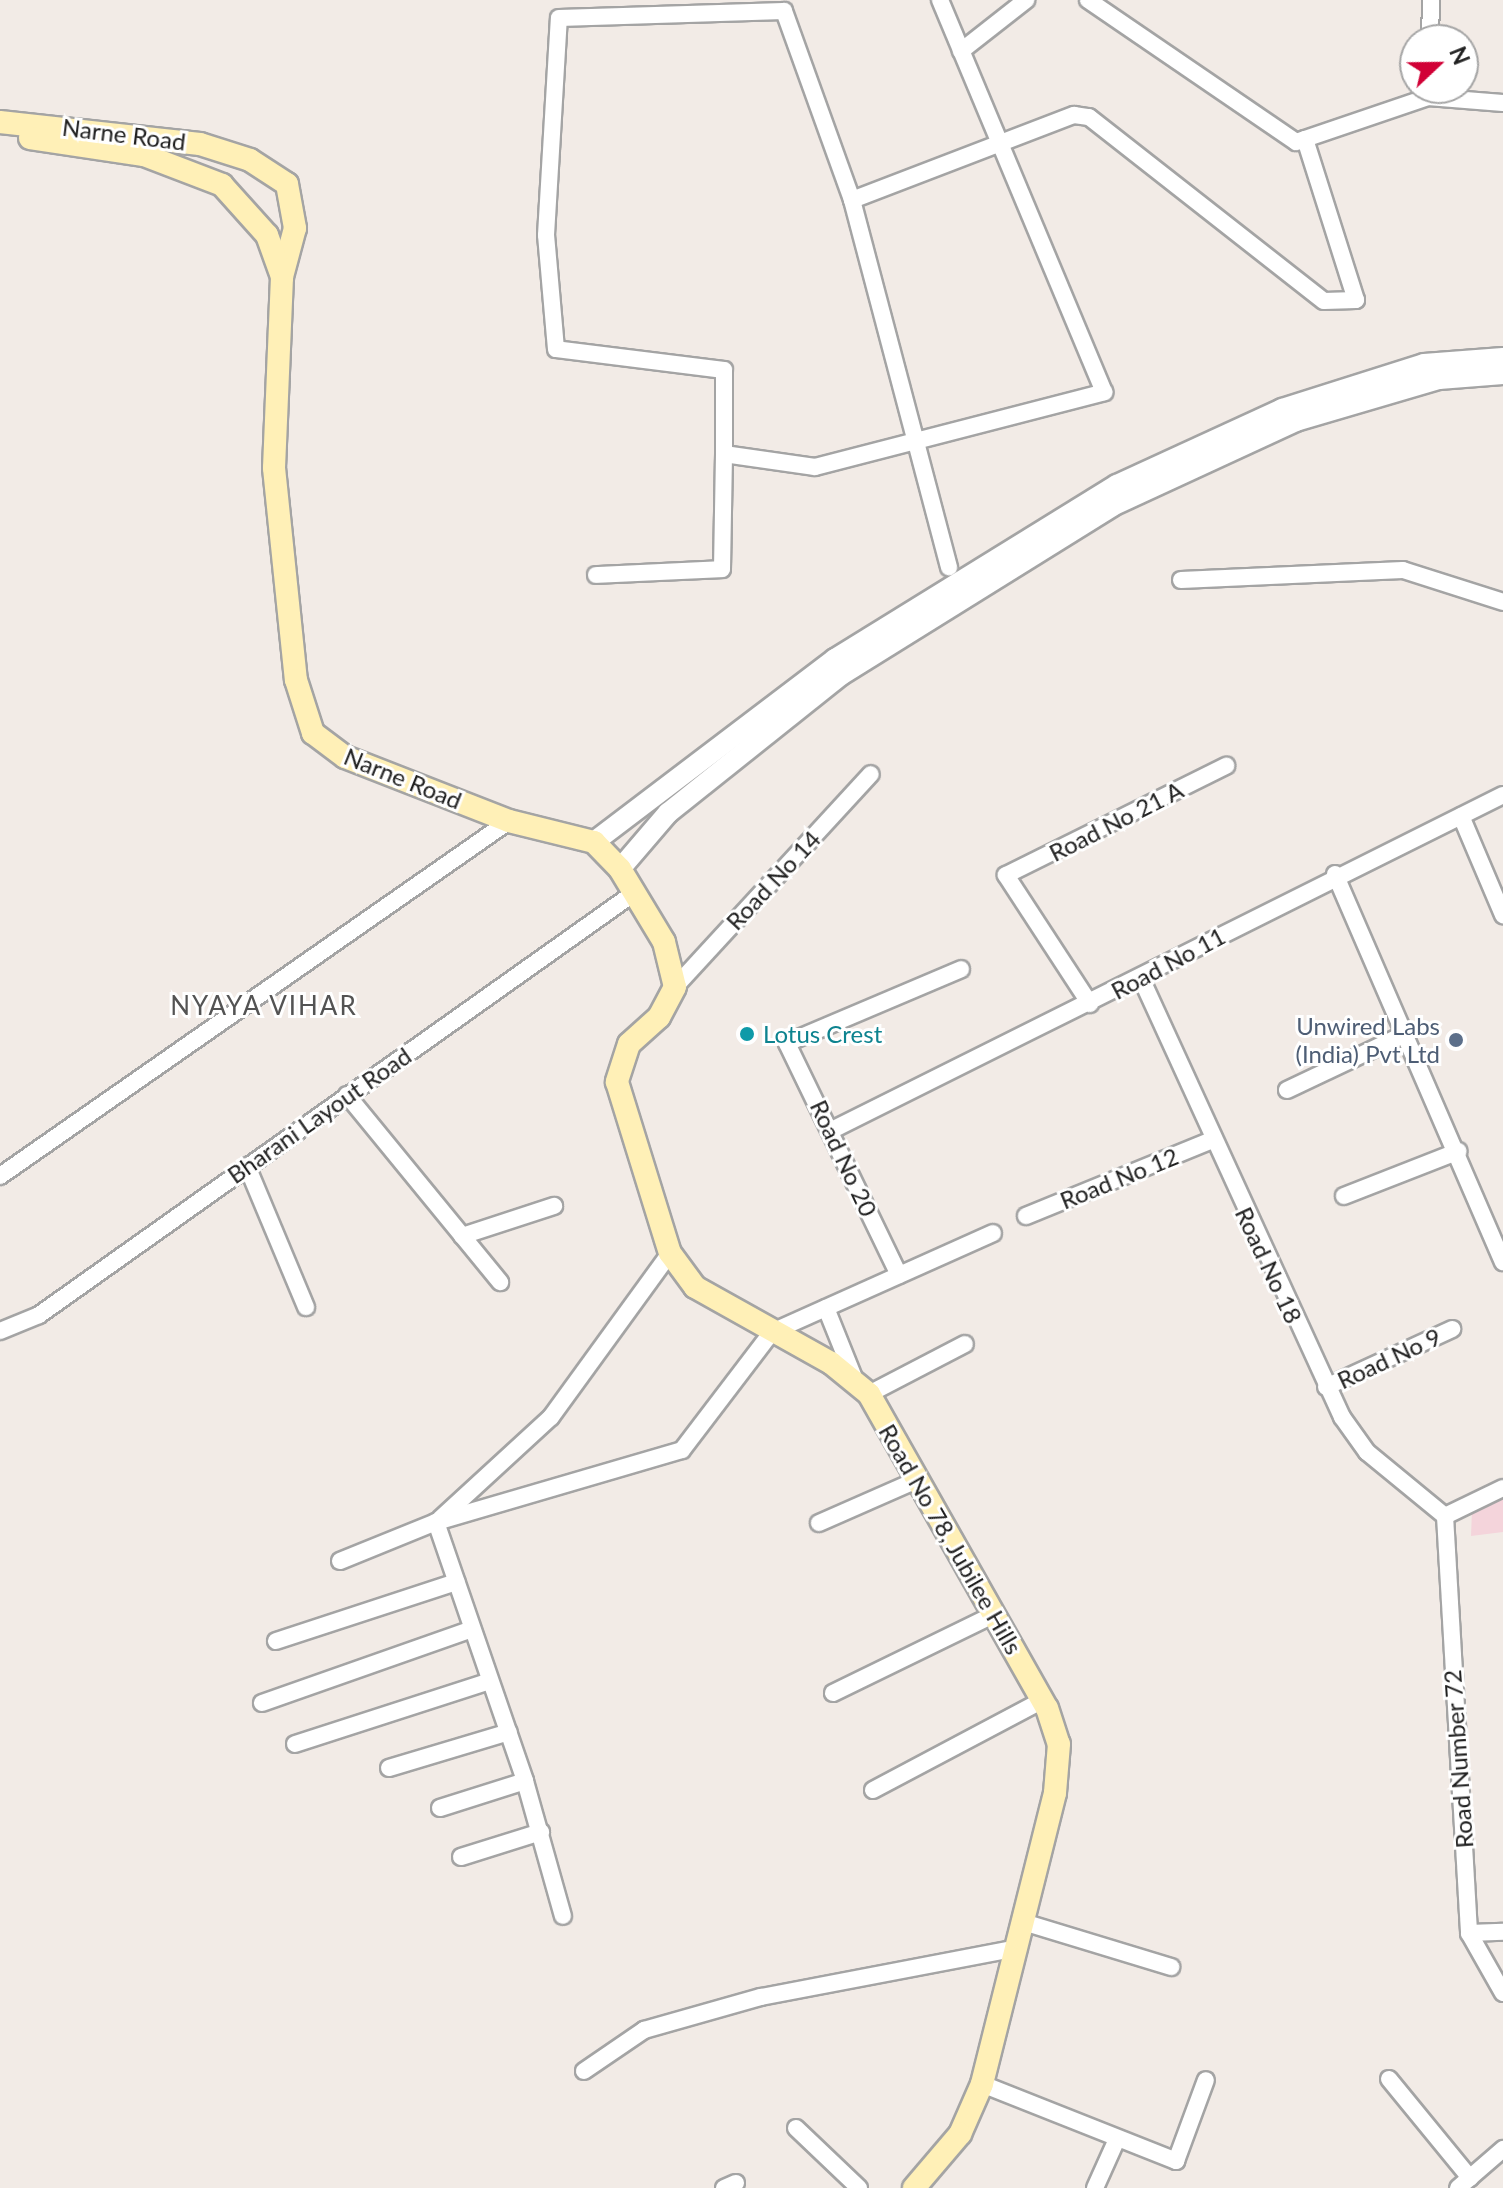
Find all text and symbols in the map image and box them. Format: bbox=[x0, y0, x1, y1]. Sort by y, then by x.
north arrow bbox=[1399, 24, 1479, 104]
text: N bbox=[1444, 43, 1476, 68]
street label: Narne Road bbox=[61, 112, 187, 156]
street label: Narne Road bbox=[340, 741, 466, 815]
street label: Road No 21 A bbox=[1044, 775, 1188, 867]
street label: Road No 14 bbox=[720, 824, 826, 936]
street label: Road No 11 bbox=[1106, 921, 1230, 1005]
district label: NYAYA VIHAR bbox=[169, 990, 359, 1022]
place label: Unwired Labs (India) Pvt Ltd bbox=[1296, 1012, 1440, 1068]
place label: Lotus Crest bbox=[763, 1020, 882, 1048]
marker: Lotus Crest bbox=[738, 1025, 756, 1043]
marker: Unwired Labs (India) Pvt Ltd bbox=[1447, 1031, 1465, 1049]
street label: Bharani Layout Road bbox=[222, 1041, 416, 1189]
street label: Road No 20 bbox=[805, 1095, 883, 1221]
street label: Road No 12 bbox=[1056, 1141, 1182, 1215]
street label: Road No 18 bbox=[1230, 1202, 1308, 1328]
street label: Road No 9 bbox=[1333, 1321, 1445, 1395]
street label: Road No 78, Jubilee Hills bbox=[873, 1418, 1029, 1660]
street label: Road Number 72 bbox=[1437, 1668, 1479, 1850]

